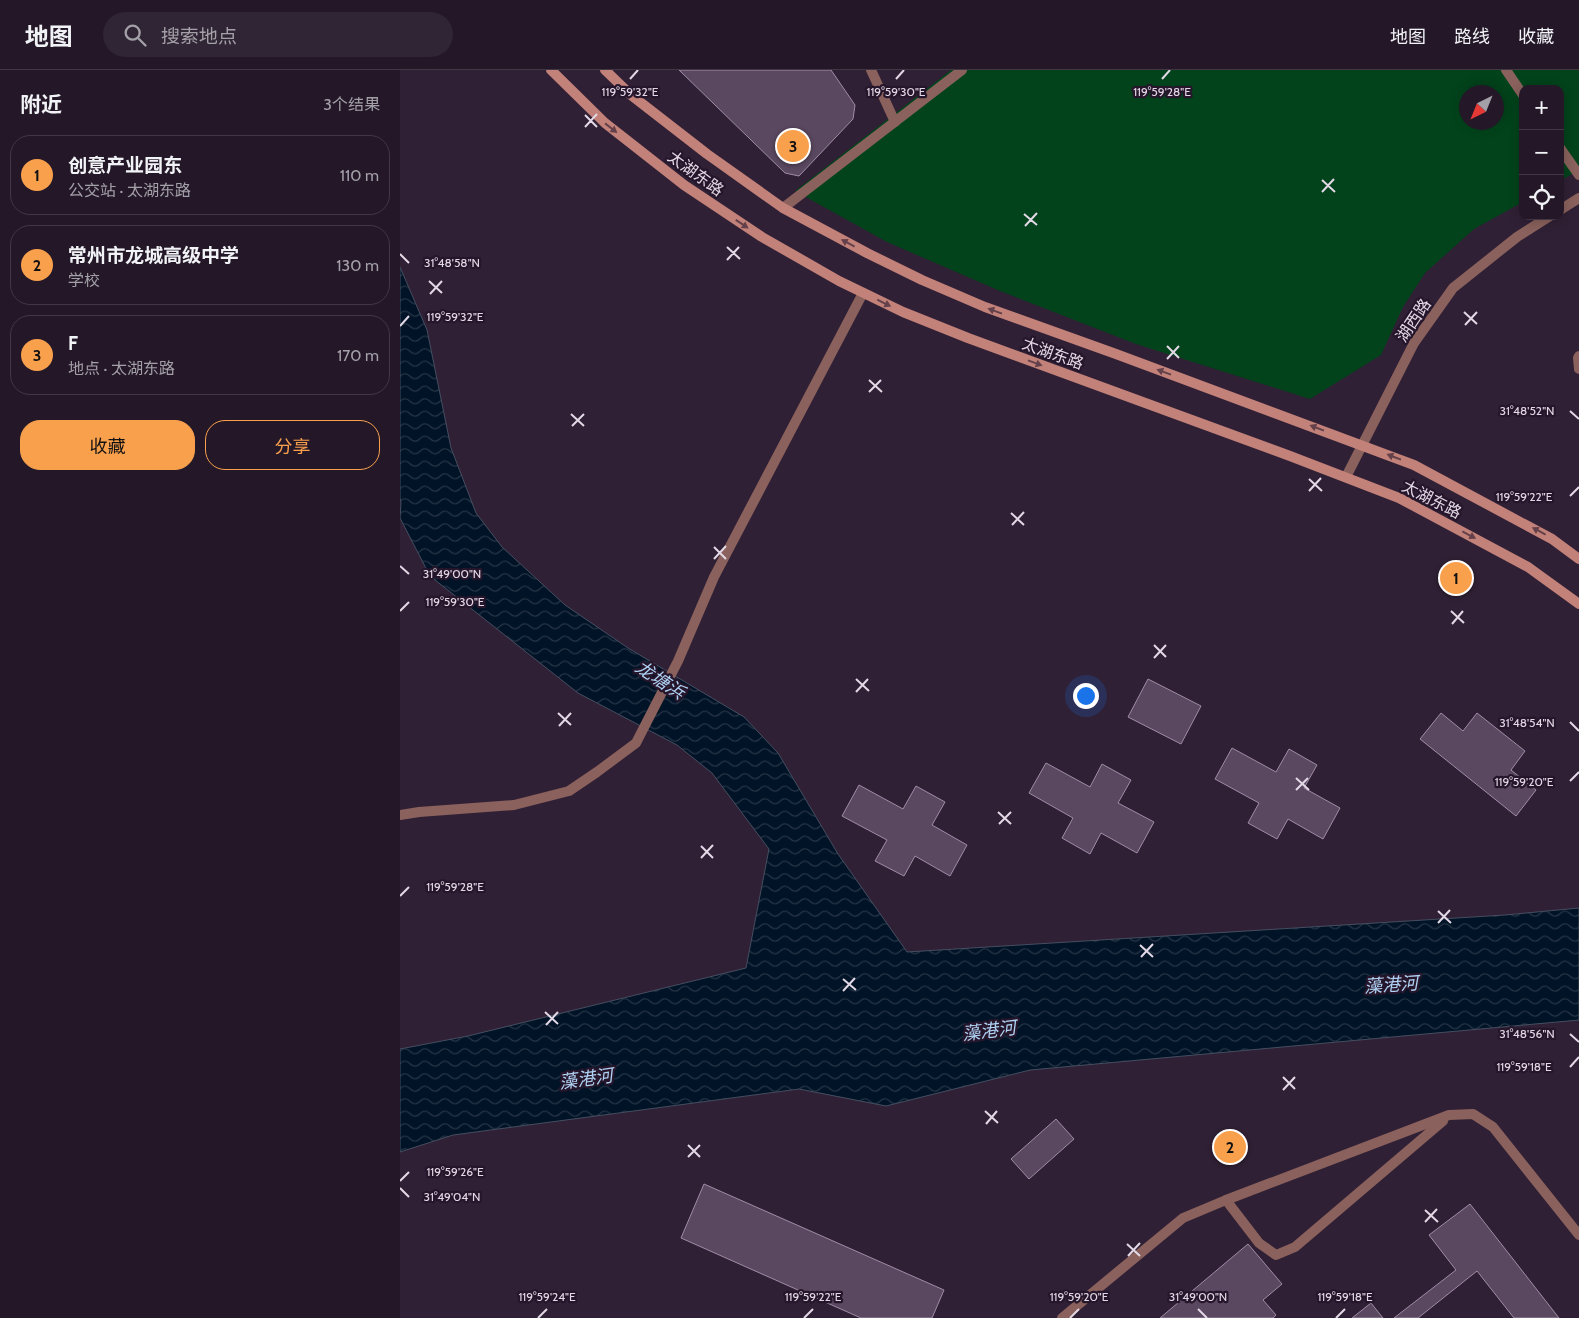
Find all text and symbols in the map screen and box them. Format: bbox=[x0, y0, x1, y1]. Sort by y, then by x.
search box bbox=[103, 12, 453, 57]
icon: search bbox=[121, 21, 149, 49]
text: 地图 bbox=[25, 22, 73, 51]
text: 搜索地点 bbox=[161, 25, 237, 48]
text: 地图 bbox=[1390, 26, 1426, 48]
text: 路线 bbox=[1454, 26, 1490, 48]
text: 收藏 bbox=[1518, 26, 1554, 48]
text: 119°59'32"E bbox=[602, 84, 659, 99]
text: 119°59'30"E bbox=[867, 84, 926, 99]
text: 119°59'28"E bbox=[1133, 84, 1191, 99]
north arrow bbox=[1459, 85, 1504, 130]
map controls bbox=[1519, 85, 1564, 220]
button: + bbox=[1519, 85, 1564, 130]
text: 附近 bbox=[20, 92, 62, 117]
text: 3个结果 bbox=[323, 95, 380, 114]
one-way arrow bbox=[604, 123, 618, 133]
pin: 3 bbox=[777, 127, 809, 165]
button: − bbox=[1519, 130, 1564, 175]
street label: 太湖东路 bbox=[664, 147, 727, 200]
text: 创意产业园东 bbox=[68, 154, 182, 177]
text: 1 bbox=[34, 166, 40, 185]
text: 110 m bbox=[340, 166, 379, 185]
button: locate bbox=[1519, 175, 1564, 220]
text: 公交站 · 太湖东路 bbox=[68, 181, 191, 200]
one-way arrow bbox=[735, 219, 749, 228]
one-way arrow bbox=[840, 239, 855, 247]
text: 常州市龙城高级中学 bbox=[68, 244, 239, 267]
text: 31°48'58"N bbox=[424, 255, 480, 270]
text: 2 bbox=[33, 256, 41, 275]
text: 130 m bbox=[336, 256, 379, 275]
text: 学校 bbox=[68, 271, 100, 290]
street label: 湖西路 bbox=[1392, 295, 1435, 345]
one-way arrow bbox=[877, 299, 891, 307]
one-way arrow bbox=[987, 307, 1002, 315]
text: 119°59'32"E bbox=[427, 309, 484, 324]
text: F bbox=[68, 332, 78, 355]
street label: 太湖东路 bbox=[1020, 334, 1086, 373]
text: 3 bbox=[33, 346, 41, 365]
text: 170 m bbox=[337, 346, 379, 365]
text: 地点 · 太湖东路 bbox=[68, 359, 175, 378]
one-way arrow bbox=[1028, 359, 1043, 367]
one-way arrow bbox=[1157, 368, 1172, 375]
text: 31°48'52"N bbox=[1500, 403, 1554, 418]
button: 收藏 bbox=[20, 420, 195, 470]
button: 分享 bbox=[205, 420, 380, 470]
one-way arrow bbox=[1309, 424, 1324, 432]
one-way arrow bbox=[1386, 453, 1401, 461]
street label: 太湖东路 bbox=[1399, 476, 1465, 522]
text: 119°59'22"E bbox=[1496, 489, 1553, 504]
one-way arrow bbox=[1532, 527, 1545, 536]
one-way arrow bbox=[1462, 531, 1476, 539]
pin: 1 bbox=[1440, 559, 1472, 597]
text: 31°49'00"N bbox=[423, 566, 481, 581]
text: 119°59'30"E bbox=[426, 594, 485, 609]
water label: 龙塘浜 bbox=[631, 656, 690, 705]
your location bbox=[1073, 683, 1099, 709]
text: 31°48'54"N bbox=[1499, 715, 1555, 730]
text: 119°59'20"E bbox=[1495, 774, 1554, 789]
text: 119°59'28"E bbox=[426, 879, 484, 894]
water label: 藻港河 bbox=[1363, 972, 1422, 998]
water label: 藻港河 bbox=[961, 1016, 1020, 1045]
text: 31°48'56"N bbox=[1499, 1026, 1555, 1041]
text: 119°59'18"E bbox=[1496, 1059, 1552, 1074]
water label: 藻港河 bbox=[558, 1064, 617, 1094]
pin: 2 bbox=[1214, 1128, 1246, 1166]
text: 119°59'26"E bbox=[426, 1164, 484, 1179]
text: 31°49'04"N bbox=[424, 1189, 480, 1204]
text: 119°59'24"E bbox=[518, 1289, 576, 1304]
text: 119°59'22"E bbox=[785, 1289, 842, 1304]
text: 119°59'20"E bbox=[1050, 1289, 1109, 1304]
text: 31°49'00"N bbox=[1169, 1289, 1227, 1304]
text: 119°59'18"E bbox=[1317, 1289, 1373, 1304]

